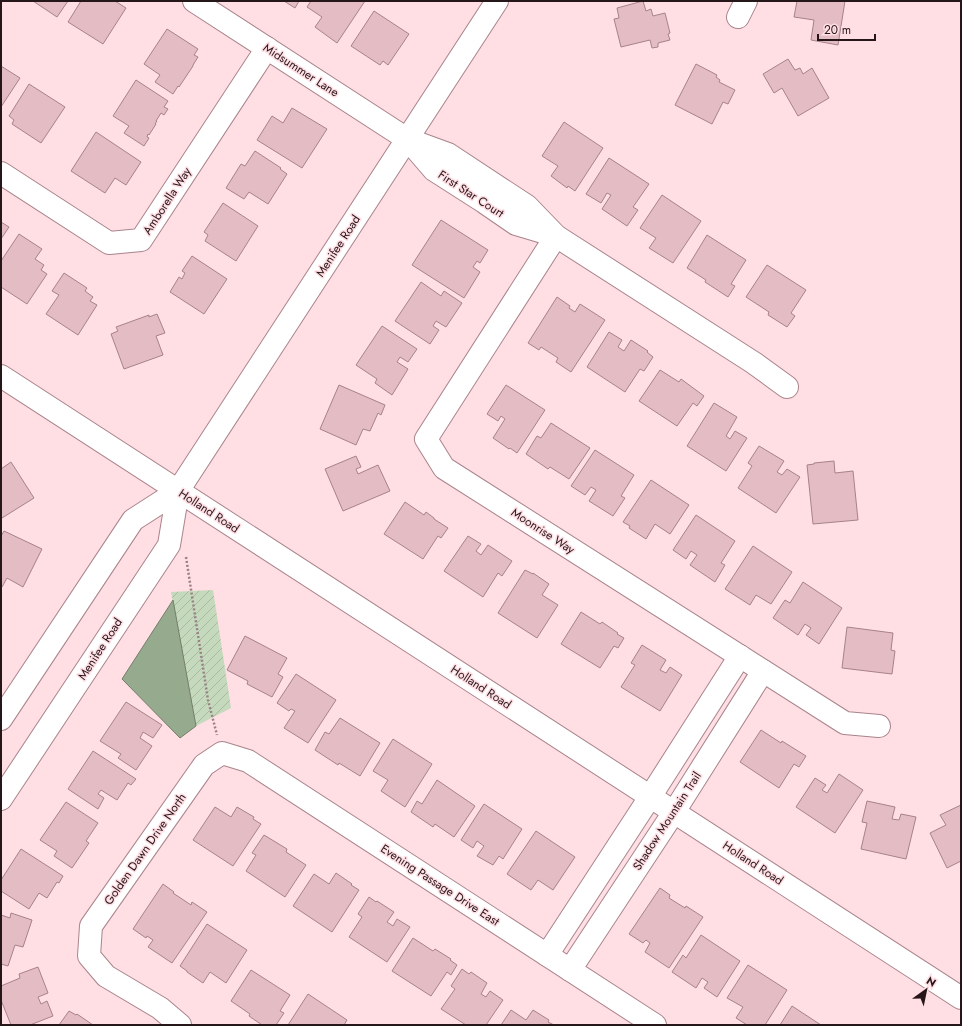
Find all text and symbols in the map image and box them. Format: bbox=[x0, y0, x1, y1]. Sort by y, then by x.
scale bar bbox=[818, 16, 875, 42]
text: 20 m bbox=[824, 21, 851, 39]
street label: Midsummer Lane bbox=[260, 39, 342, 101]
street label: Amborella Way bbox=[138, 163, 196, 238]
street label: First Star Court bbox=[434, 166, 508, 222]
street label: Menifee Road bbox=[311, 211, 365, 281]
street label: Holland Road bbox=[175, 485, 243, 537]
street label: Moonrise Way bbox=[508, 504, 579, 559]
street label: Menifee Road bbox=[73, 614, 127, 684]
street label: Holland Road bbox=[447, 661, 515, 713]
street label: Shadow Mountain Trail bbox=[628, 768, 706, 874]
street label: Golden Dawn Drive North bbox=[100, 789, 190, 909]
street label: Holland Road bbox=[719, 837, 787, 889]
street label: Evening Passage Drive East bbox=[377, 840, 503, 930]
north arrow bbox=[906, 970, 946, 1010]
text: N bbox=[923, 973, 939, 991]

